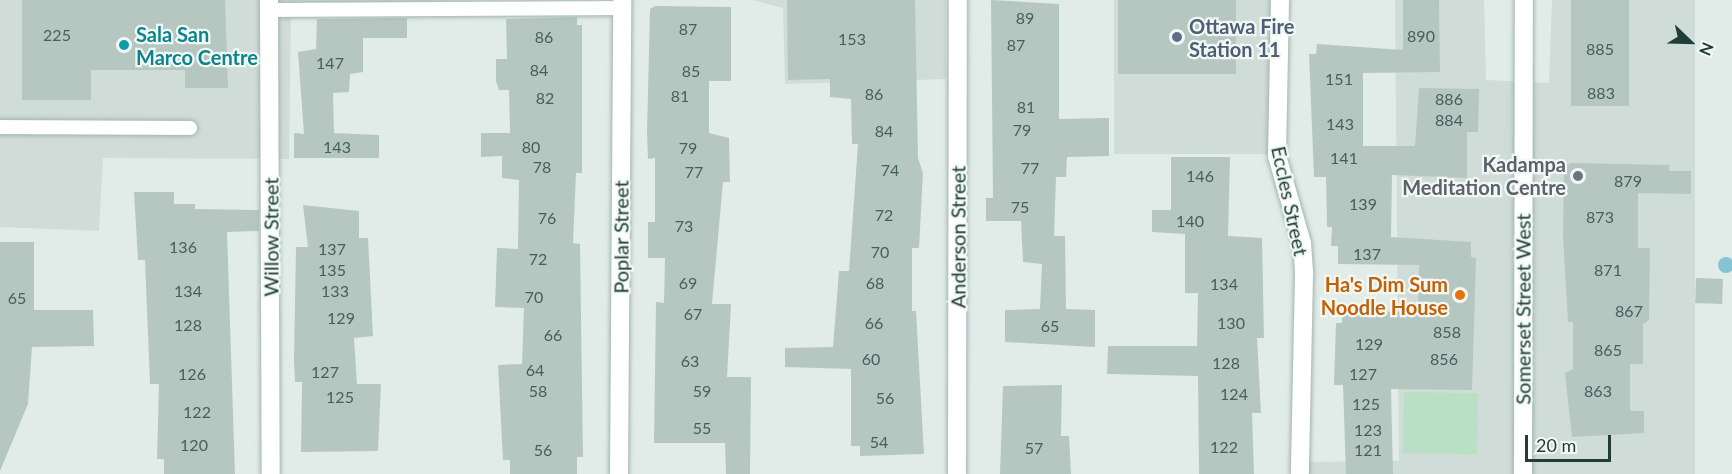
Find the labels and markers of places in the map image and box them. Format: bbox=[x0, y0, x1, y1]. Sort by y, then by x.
place label: Ottawa Fire Station 11 bbox=[1189, 14, 1294, 61]
place label: Sala San Marco Centre bbox=[136, 22, 258, 69]
marker: Ottawa Fire Station 11 bbox=[1170, 30, 1184, 44]
marker: Sala San Marco Centre bbox=[117, 38, 131, 52]
place label: Kadampa Meditation Centre bbox=[1402, 152, 1566, 199]
marker: Kadampa Meditation Centre bbox=[1571, 169, 1585, 183]
place label: Ha's Dim Sum Noodle House bbox=[1321, 272, 1448, 319]
marker: Ha's Dim Sum Noodle House bbox=[1453, 288, 1467, 302]

